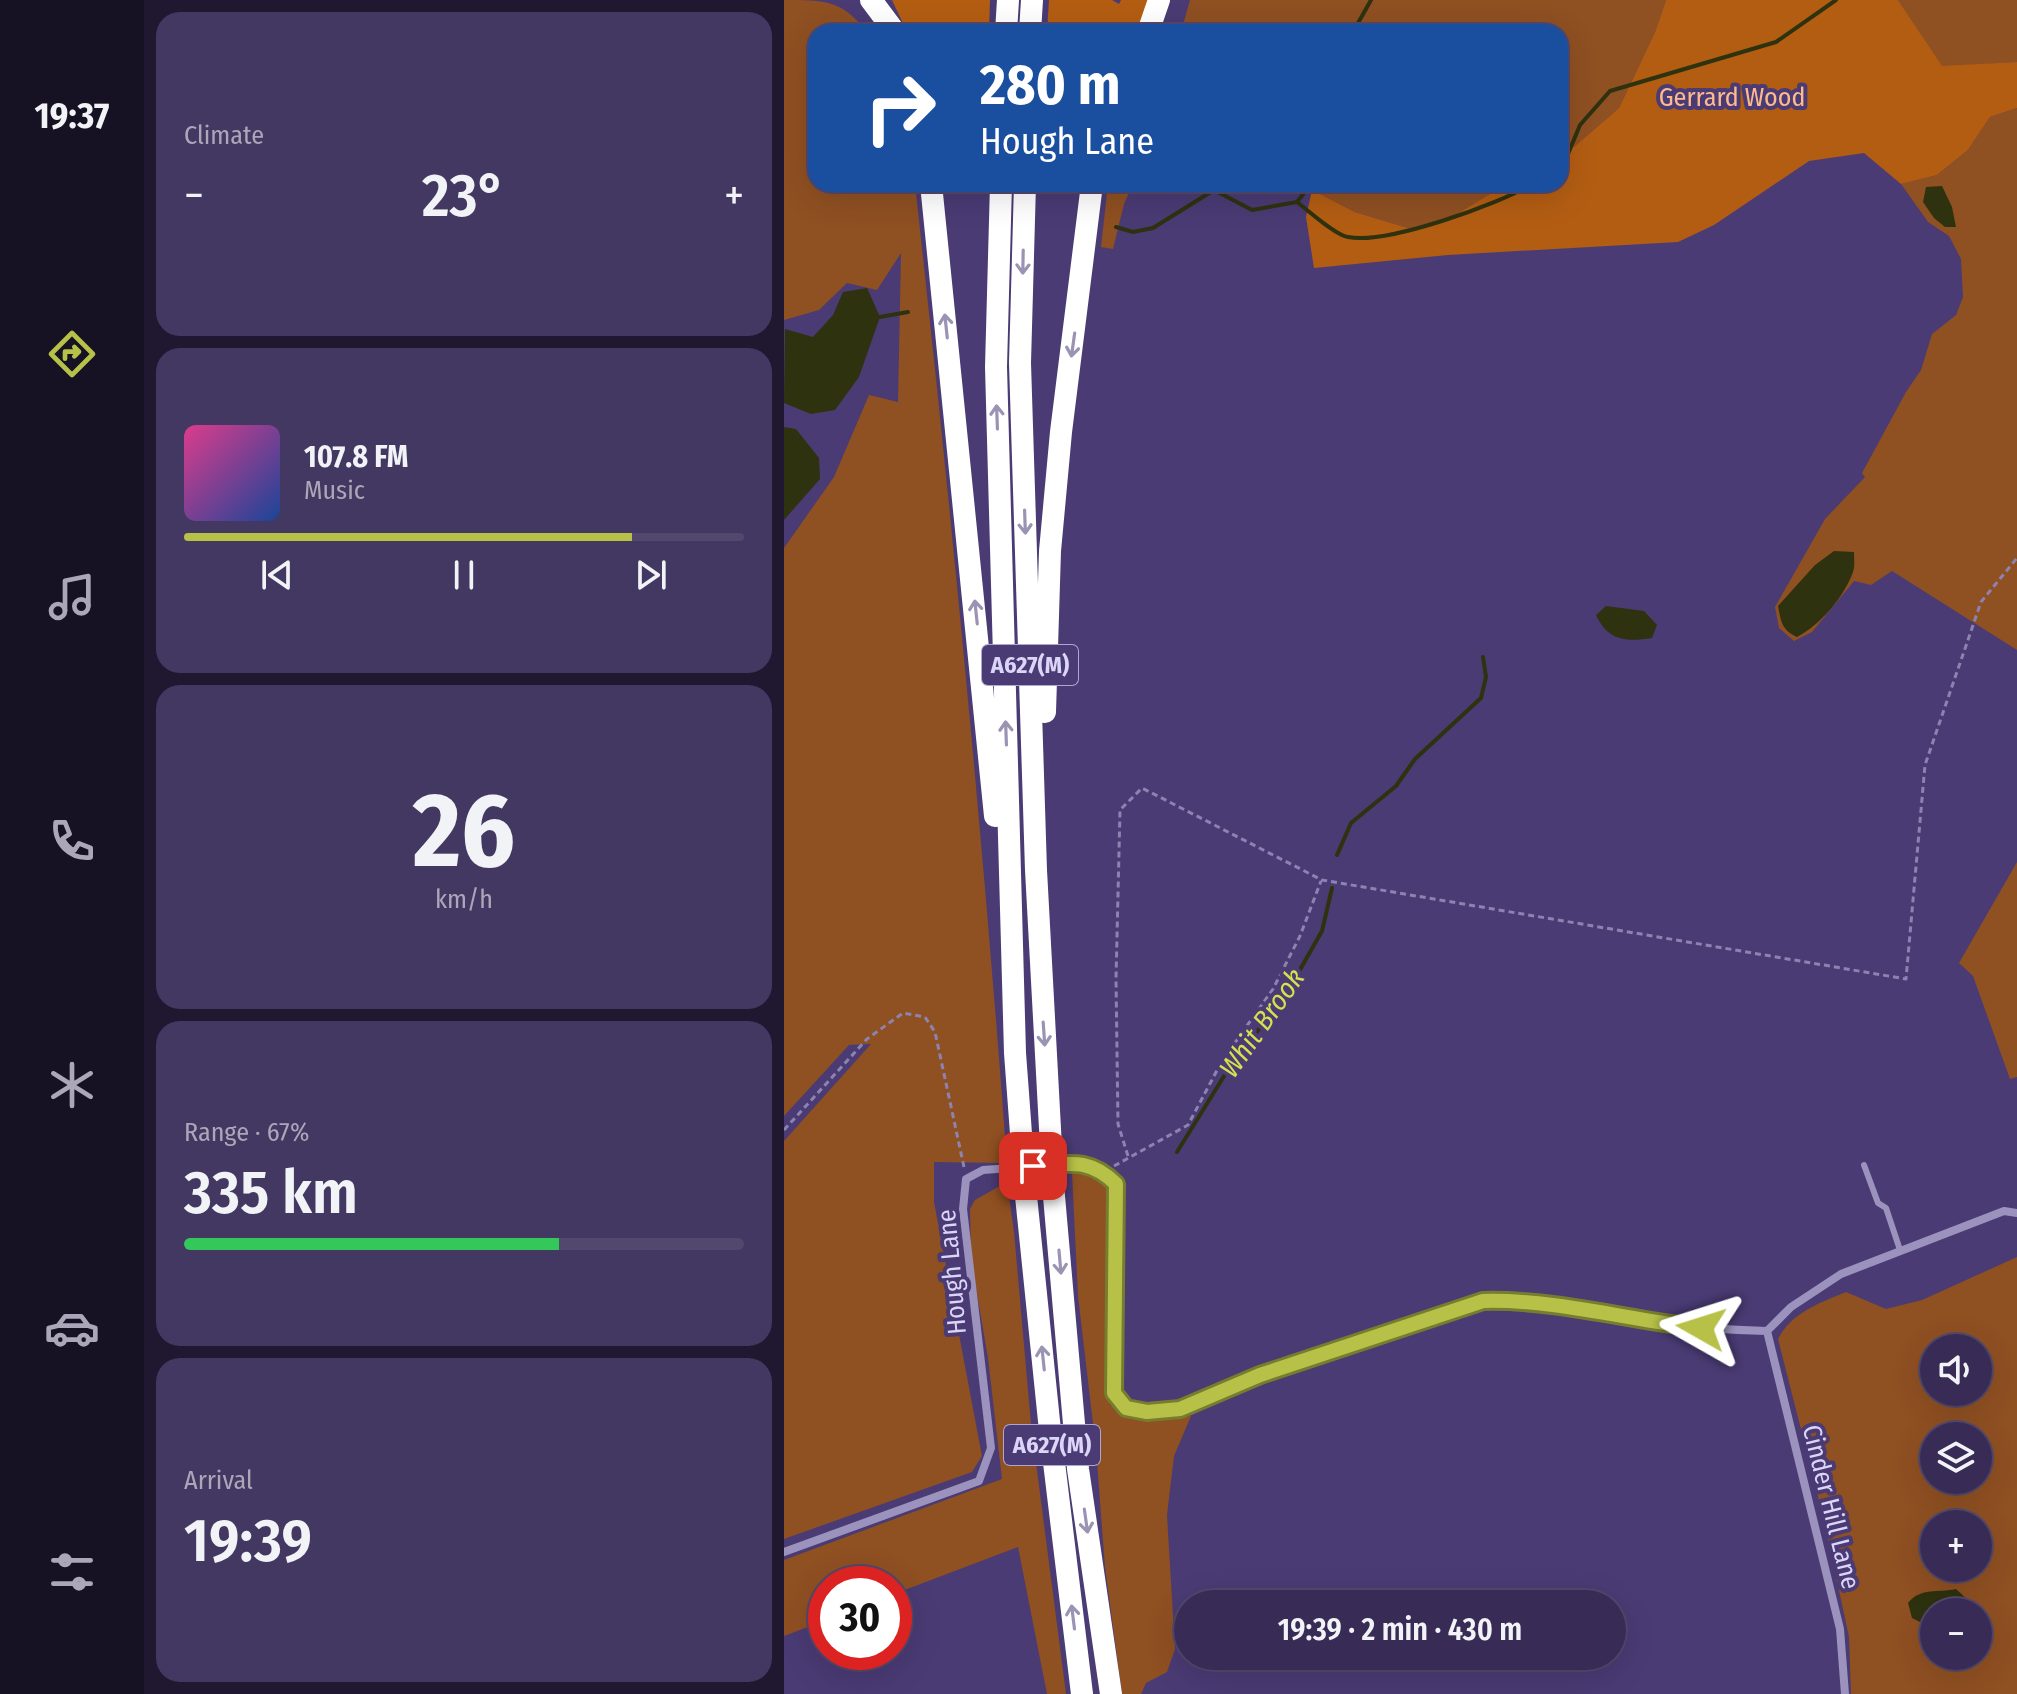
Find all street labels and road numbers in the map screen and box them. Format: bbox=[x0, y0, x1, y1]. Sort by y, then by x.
road number: A627(M) bbox=[982, 645, 1078, 685]
street label: Hough Lane bbox=[931, 1208, 973, 1336]
street label: Cinder Hill Lane bbox=[1796, 1422, 1866, 1592]
road number: A627(M) bbox=[1004, 1425, 1100, 1465]

